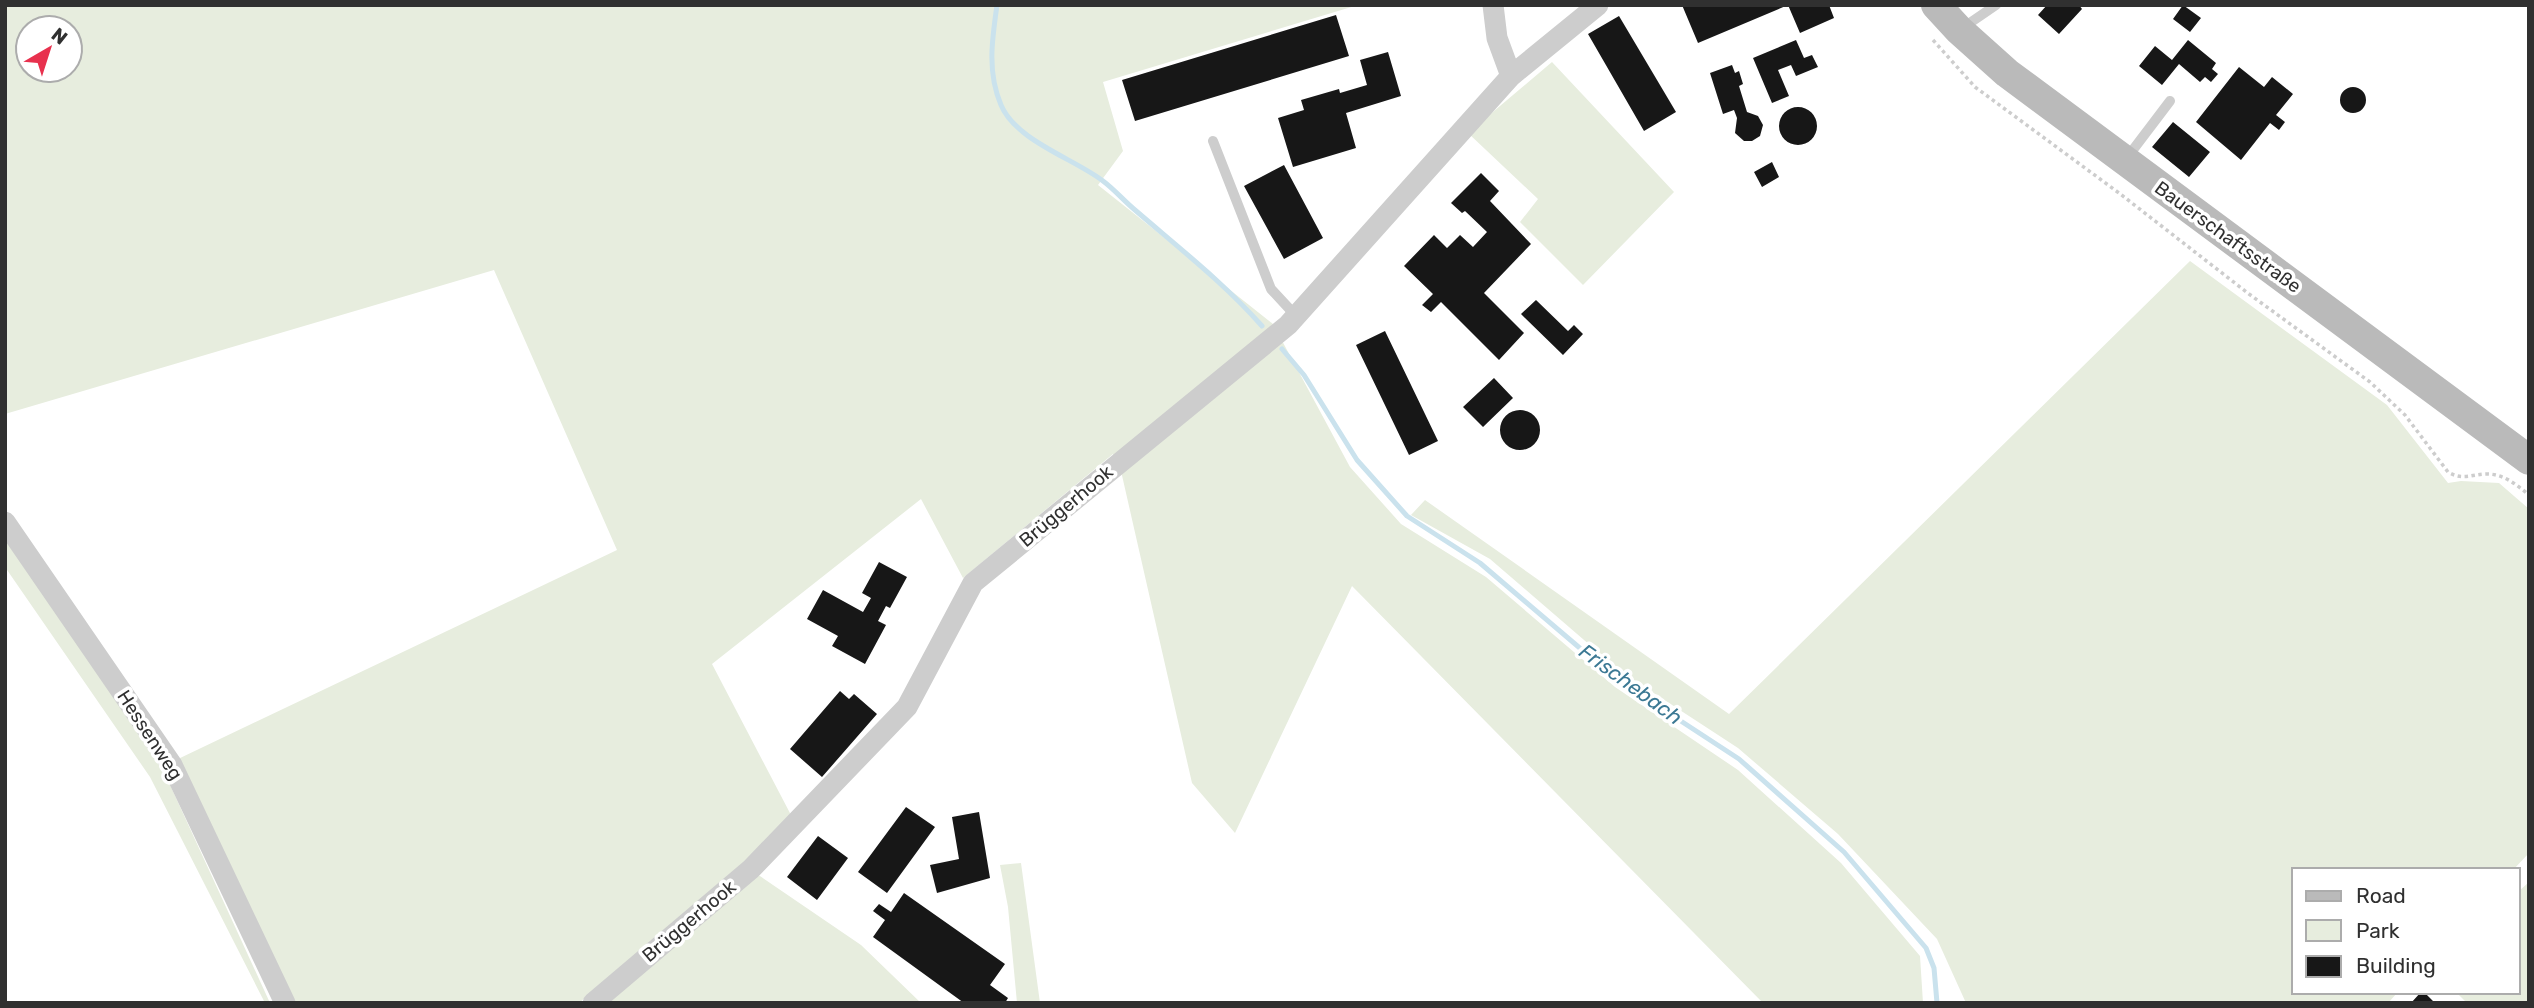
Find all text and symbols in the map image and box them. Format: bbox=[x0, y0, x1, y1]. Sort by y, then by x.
north arrow bbox=[14, 14, 84, 84]
text: N bbox=[47, 23, 72, 49]
street label: Bauerschaftsstraße bbox=[2150, 176, 2306, 298]
street label: Brüggerhook bbox=[1015, 460, 1118, 552]
water label: Frischebach bbox=[1575, 638, 1687, 730]
street label: Hessenweg bbox=[112, 686, 188, 784]
legend bbox=[2292, 868, 2520, 994]
street label: Brüggerhook bbox=[638, 875, 741, 967]
text: Road bbox=[2356, 883, 2406, 908]
text: Park bbox=[2356, 918, 2400, 943]
text: Building bbox=[2356, 953, 2436, 978]

